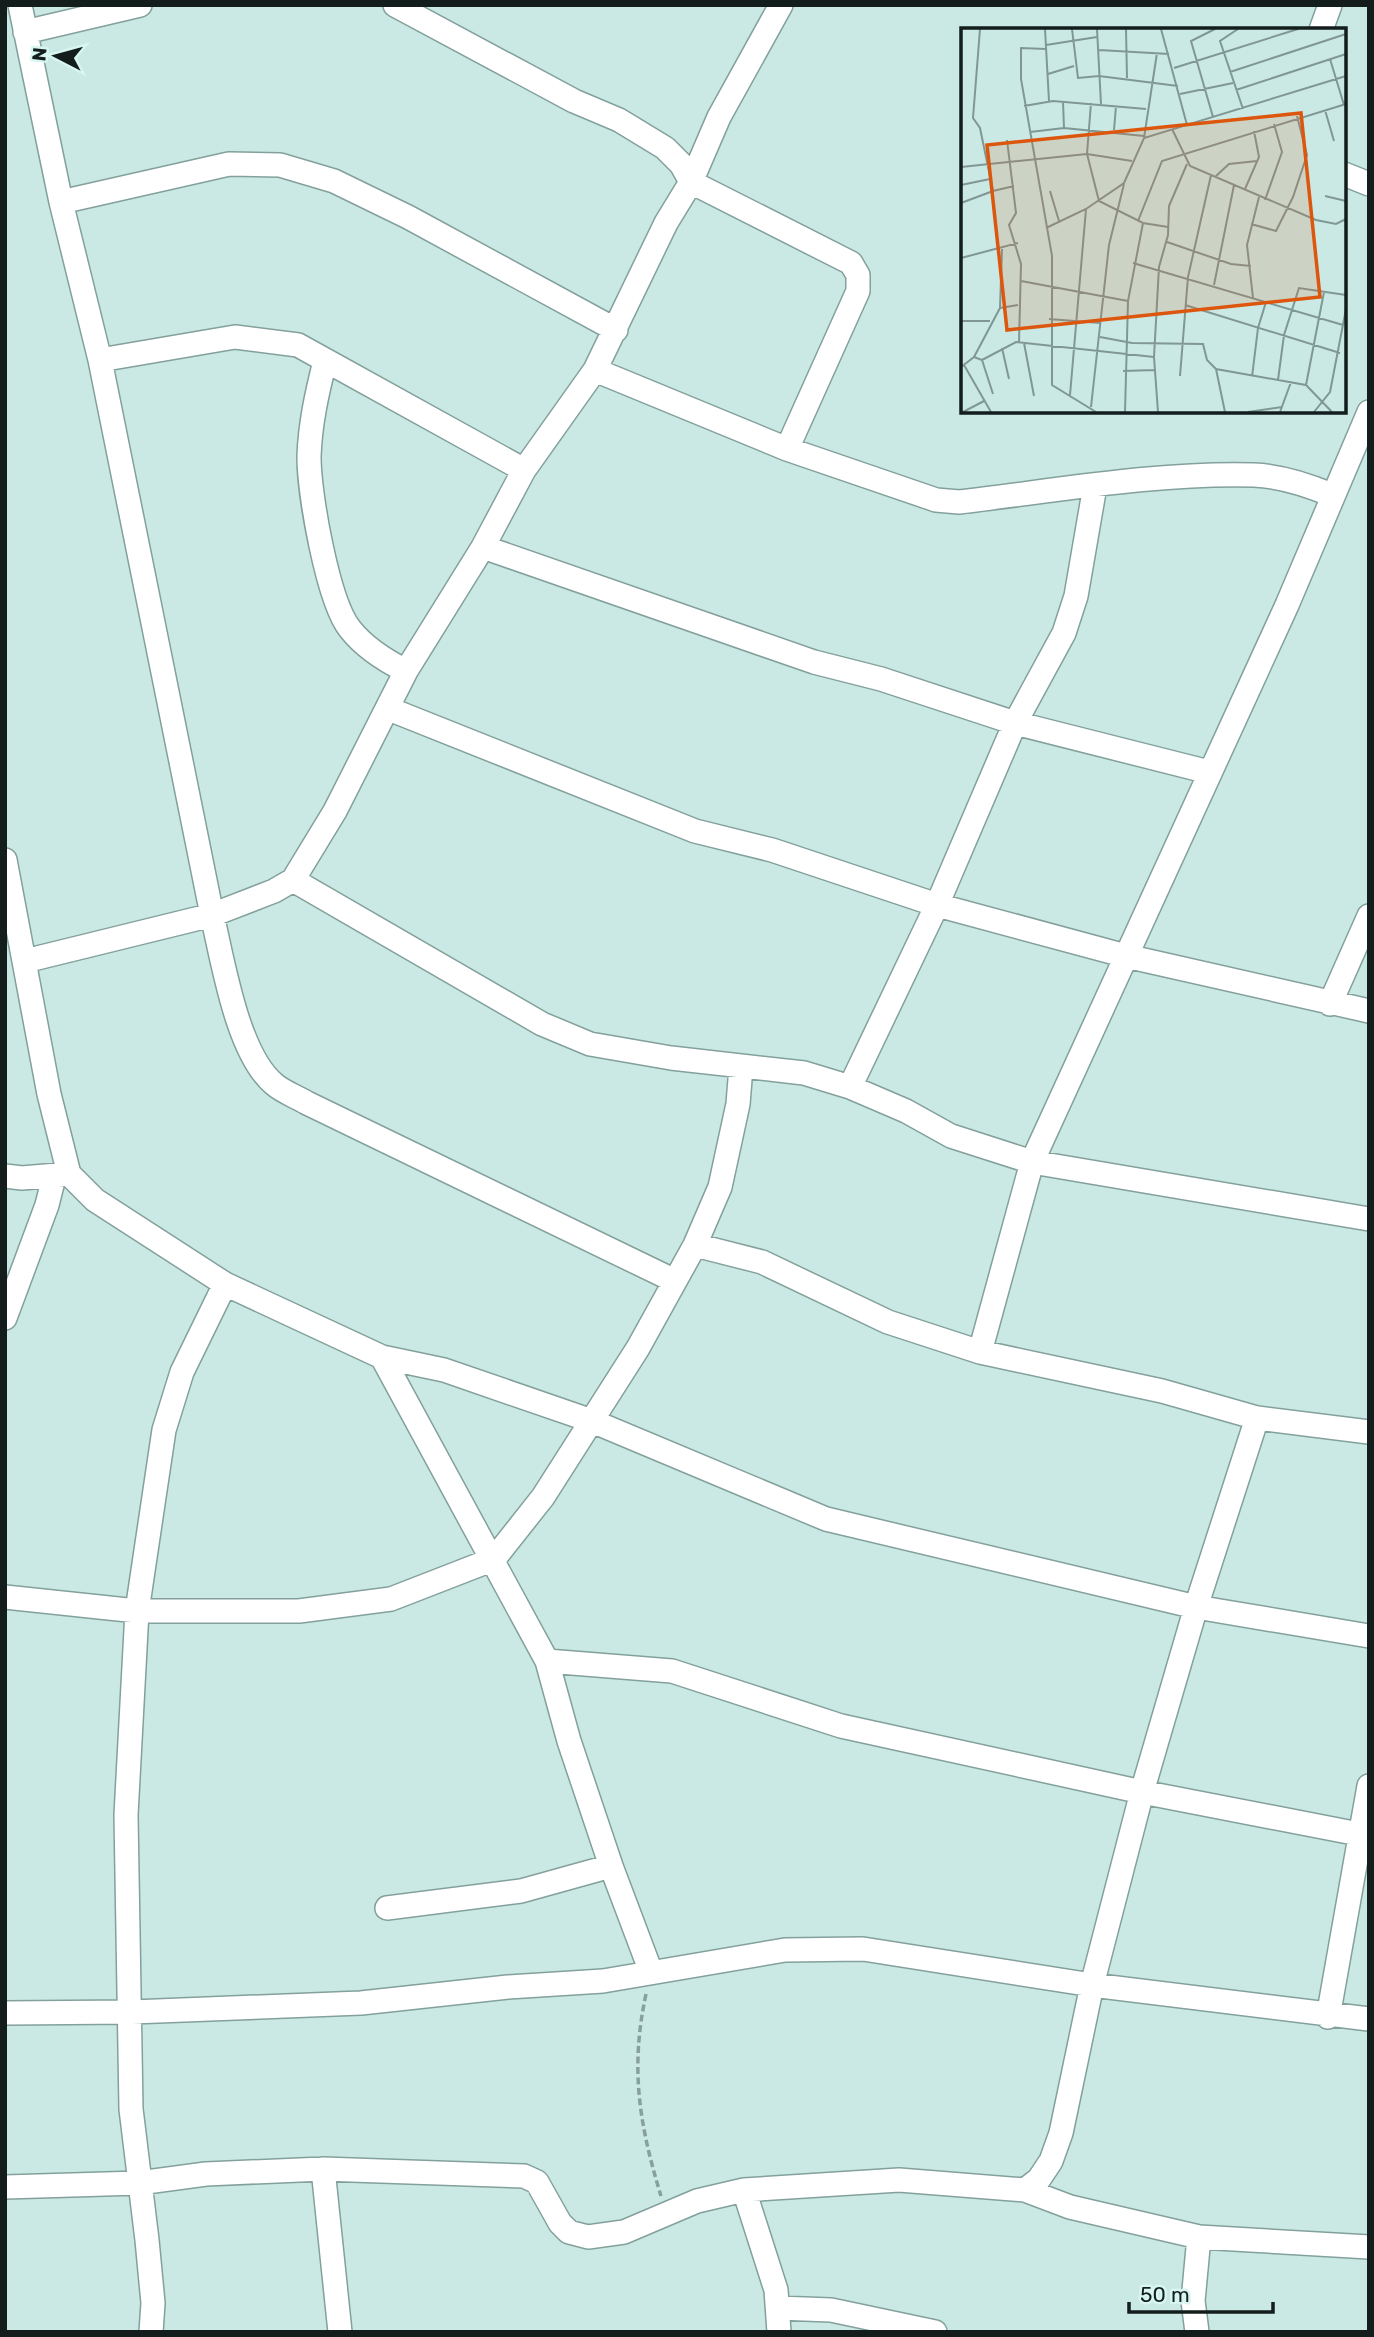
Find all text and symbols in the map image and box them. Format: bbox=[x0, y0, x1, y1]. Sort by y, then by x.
north arrow bbox=[21, 21, 91, 91]
inset map bbox=[961, 28, 1346, 413]
text: N bbox=[27, 46, 52, 62]
scale bar bbox=[1129, 2270, 1272, 2314]
text: 50 m bbox=[1140, 2282, 1190, 2307]

